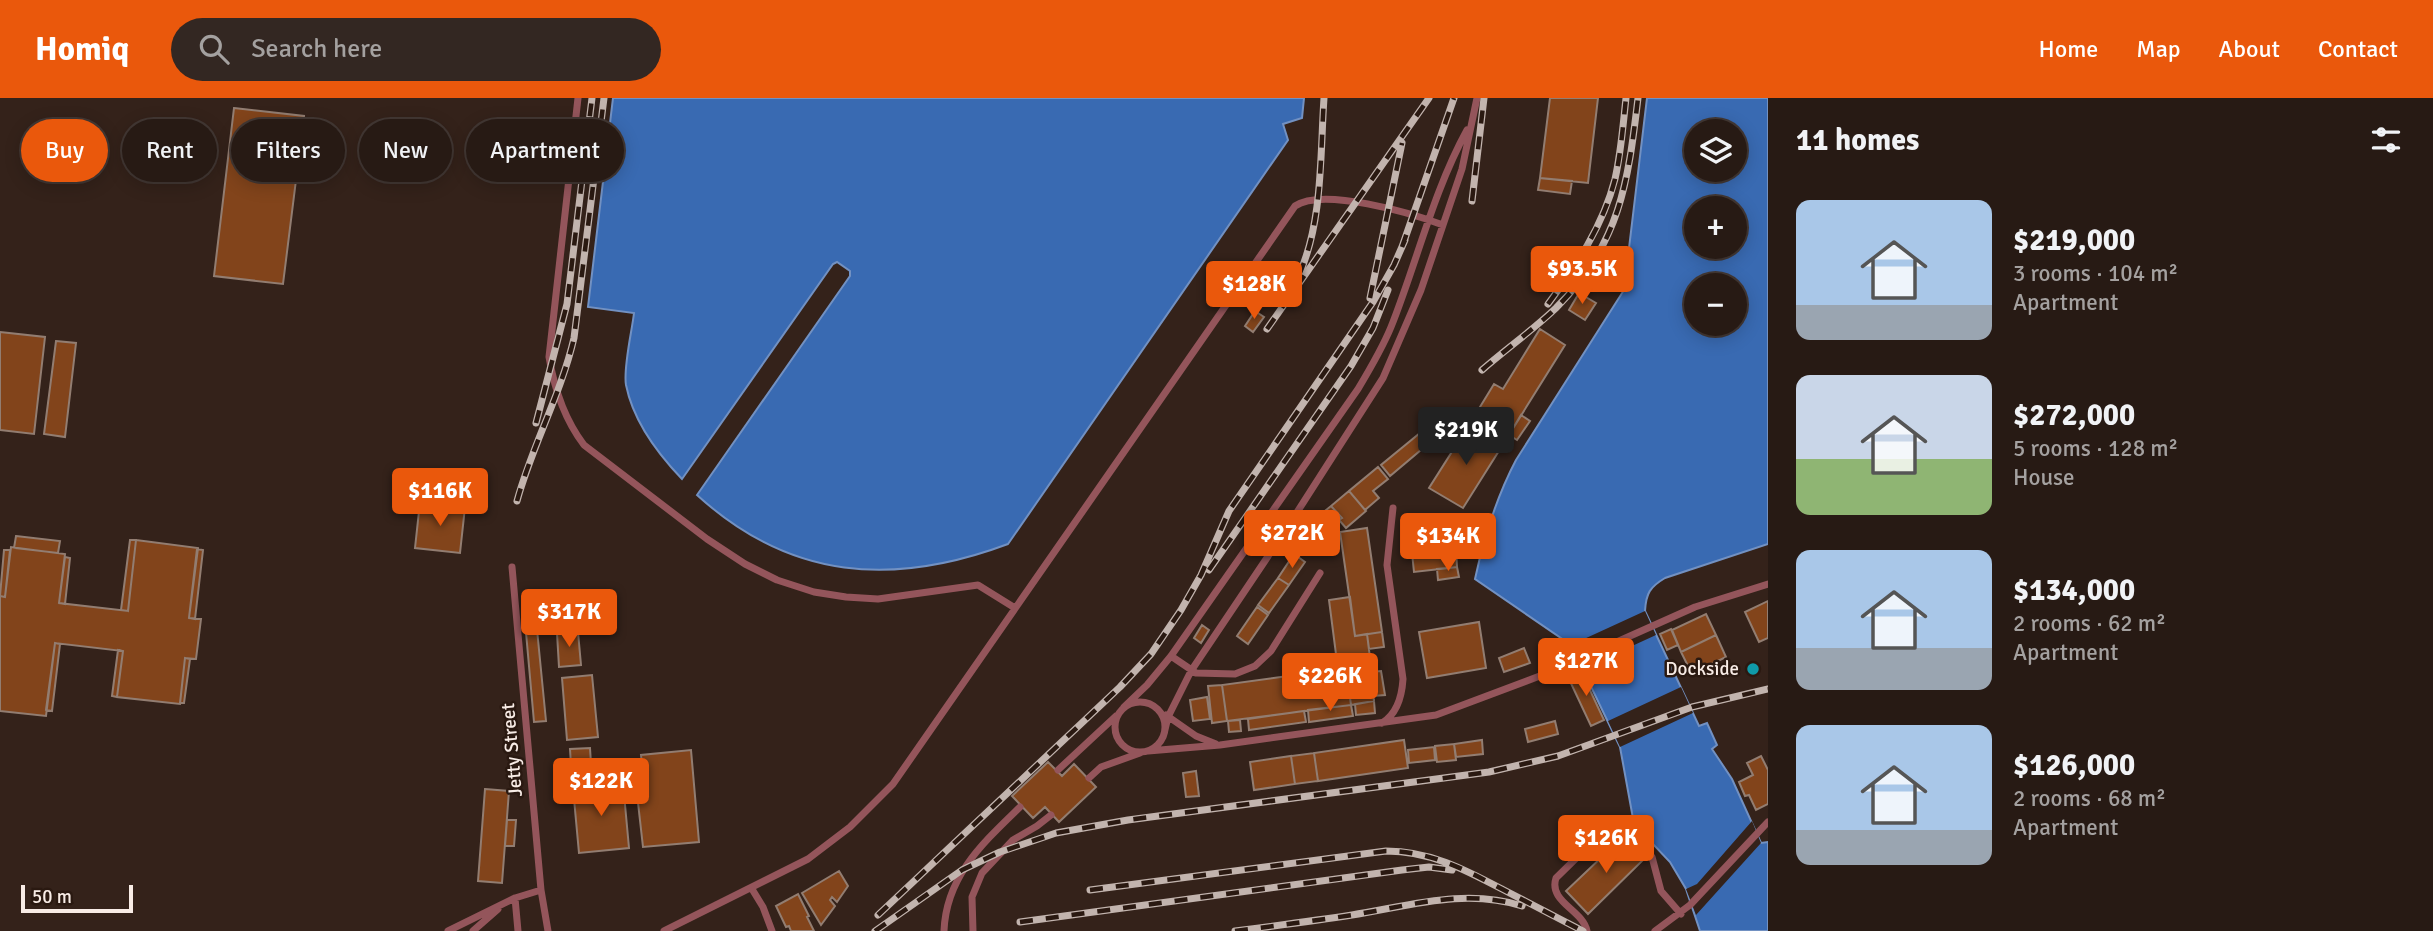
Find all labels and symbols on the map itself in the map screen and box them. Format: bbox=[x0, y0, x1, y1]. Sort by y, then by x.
pin: $93.5K bbox=[1525, 246, 1639, 306]
pin: $128K bbox=[1205, 262, 1303, 321]
pin: $219K bbox=[1417, 408, 1515, 467]
pin: $116K bbox=[391, 468, 489, 528]
pin: $272K bbox=[1243, 510, 1341, 570]
pin: $134K bbox=[1399, 514, 1497, 573]
pin: $317K bbox=[520, 589, 618, 649]
pin: $127K bbox=[1537, 638, 1635, 698]
pin: $226K bbox=[1281, 654, 1379, 713]
place label: Dockside bbox=[1665, 657, 1739, 681]
marker: Dockside bbox=[1745, 661, 1761, 677]
street label: Jetty Street bbox=[496, 702, 528, 798]
pin: $122K bbox=[552, 758, 650, 818]
pin: $126K bbox=[1557, 816, 1655, 875]
scale bar bbox=[21, 882, 133, 914]

